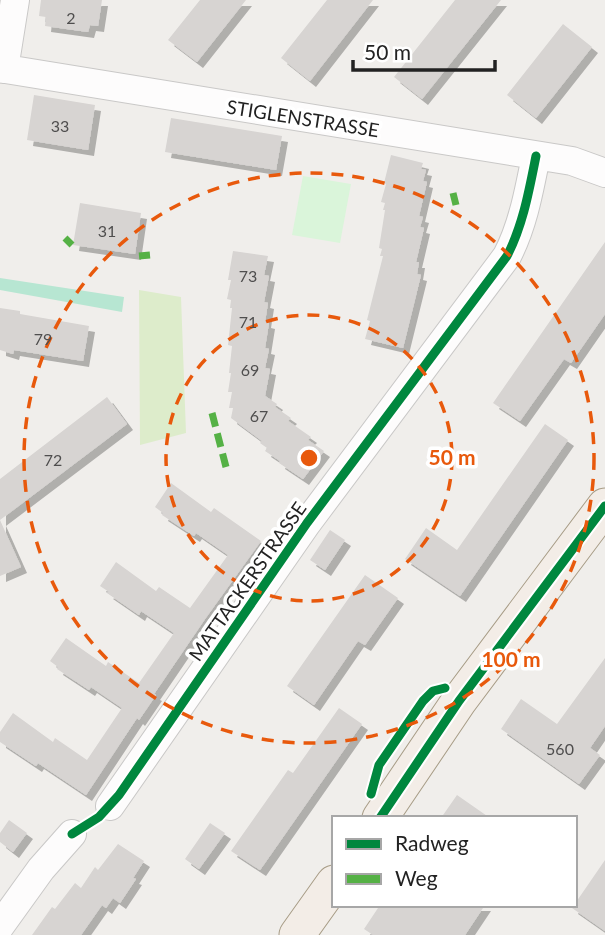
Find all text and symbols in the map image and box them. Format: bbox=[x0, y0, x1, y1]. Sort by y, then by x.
house number: 2 bbox=[66, 8, 76, 27]
scale bar bbox=[353, 28, 495, 72]
text: 50 m bbox=[364, 39, 411, 64]
street label: STIGLENSTRASSE bbox=[225, 95, 381, 141]
house number: 33 bbox=[51, 116, 69, 135]
house number: 31 bbox=[98, 221, 116, 240]
house number: 73 bbox=[239, 266, 257, 285]
house number: 71 bbox=[239, 312, 257, 331]
house number: 79 bbox=[34, 329, 52, 348]
house number: 69 bbox=[241, 360, 259, 379]
house number: 67 bbox=[250, 406, 268, 425]
text: 50 m bbox=[428, 444, 476, 469]
centre of rings bbox=[297, 446, 321, 470]
house number: 72 bbox=[44, 450, 62, 469]
street label: MATTACKERSTRASSE bbox=[183, 497, 311, 665]
text: 100 m bbox=[481, 646, 541, 671]
house number: 560 bbox=[546, 739, 574, 758]
legend bbox=[332, 816, 577, 907]
text: Radweg bbox=[395, 830, 469, 855]
text: Weg bbox=[395, 865, 438, 890]

